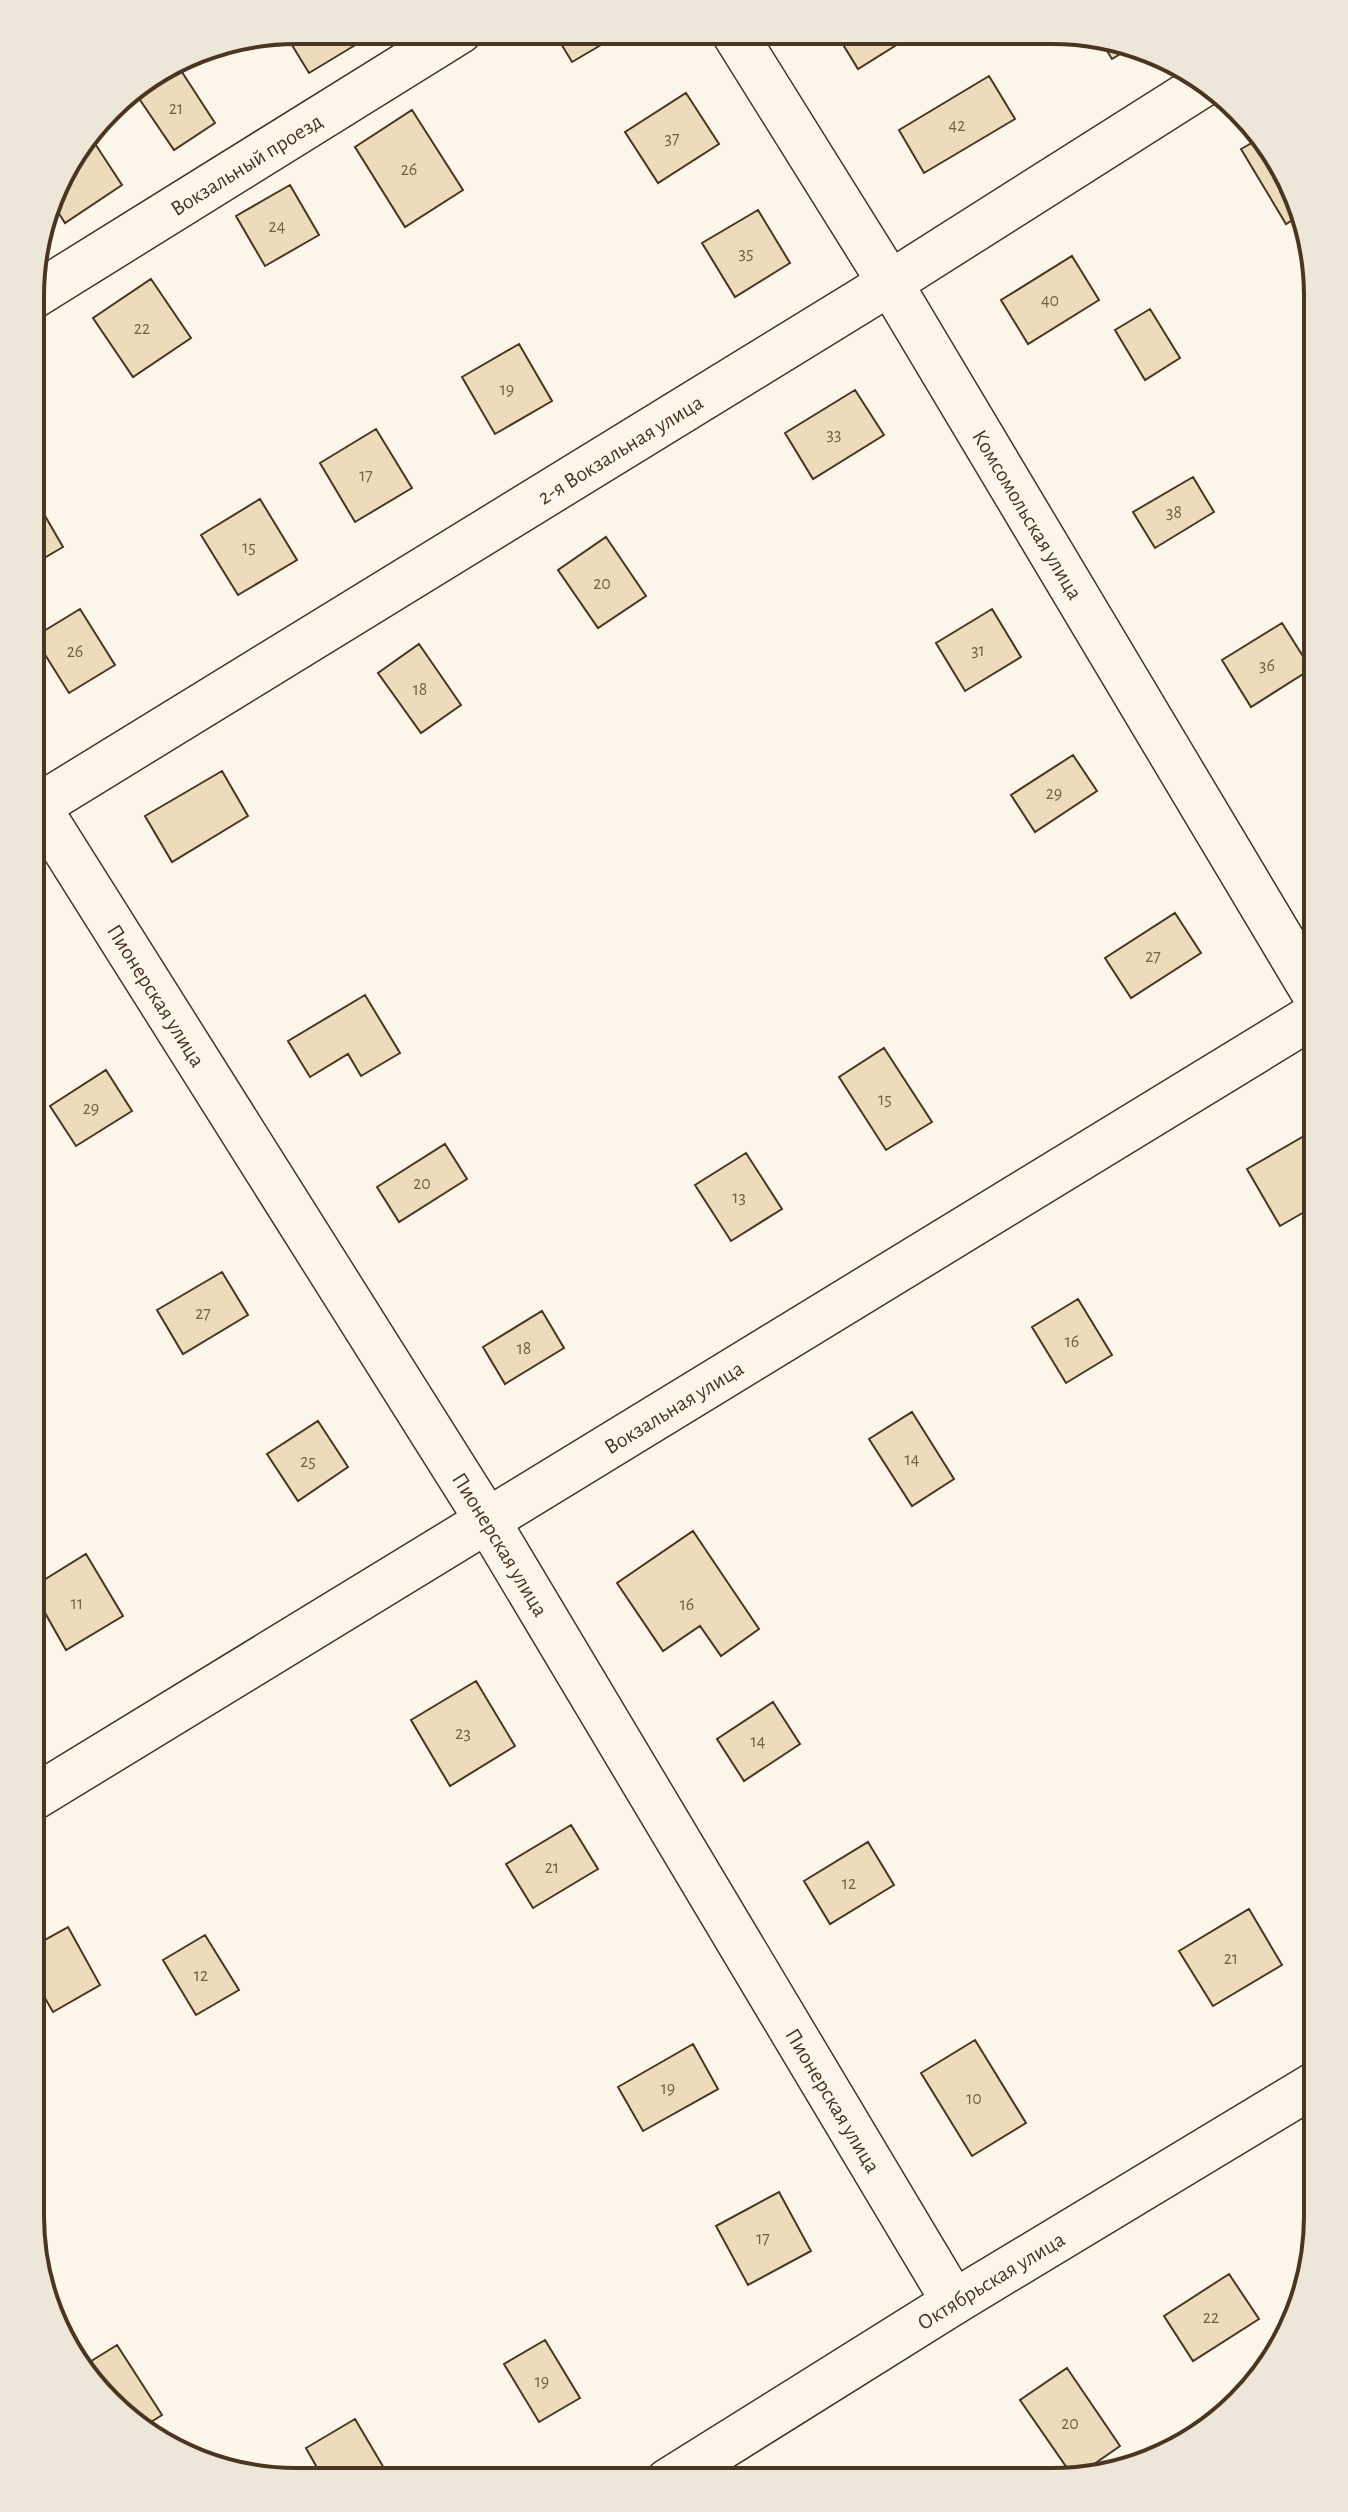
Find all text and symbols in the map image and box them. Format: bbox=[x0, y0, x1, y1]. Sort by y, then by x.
house number: 21 bbox=[169, 100, 183, 118]
street label: Вокзальный проезд bbox=[167, 109, 326, 220]
house number: 42 bbox=[949, 117, 965, 135]
house number: 37 bbox=[665, 130, 679, 148]
house number: 26 bbox=[401, 161, 417, 179]
house number: 24 bbox=[269, 218, 286, 236]
house number: 35 bbox=[739, 245, 753, 263]
house number: 40 bbox=[1041, 292, 1059, 310]
house number: 22 bbox=[134, 320, 150, 338]
house number: 19 bbox=[500, 381, 514, 399]
street label: 2-я Вокзальная улица bbox=[534, 391, 707, 509]
house number: 33 bbox=[827, 426, 841, 444]
street label: Комсомольская улица bbox=[968, 426, 1086, 603]
house number: 17 bbox=[359, 467, 373, 485]
house number: 38 bbox=[1166, 504, 1182, 522]
house number: 15 bbox=[242, 539, 256, 557]
house number: 20 bbox=[593, 575, 611, 593]
house number: 31 bbox=[971, 642, 985, 660]
house number: 26 bbox=[67, 643, 83, 661]
house number: 36 bbox=[1259, 657, 1275, 675]
house number: 18 bbox=[413, 681, 427, 699]
house number: 29 bbox=[1046, 785, 1062, 803]
street label: Пионерская улица bbox=[103, 920, 209, 1071]
house number: 27 bbox=[1145, 948, 1161, 966]
house number: 15 bbox=[878, 1091, 892, 1109]
house number: 29 bbox=[83, 1100, 99, 1118]
house number: 20 bbox=[413, 1175, 431, 1193]
house number: 13 bbox=[732, 1189, 746, 1207]
house number: 27 bbox=[195, 1305, 211, 1323]
house number: 16 bbox=[1065, 1333, 1079, 1351]
house number: 18 bbox=[517, 1340, 531, 1358]
street label: Вокзальная улица bbox=[600, 1357, 747, 1458]
house number: 14 bbox=[905, 1451, 920, 1469]
house number: 25 bbox=[300, 1453, 316, 1471]
street label: Пионерская улица bbox=[448, 1469, 552, 1620]
house number: 11 bbox=[71, 1595, 83, 1613]
house number: 16 bbox=[680, 1596, 694, 1614]
house number: 23 bbox=[455, 1725, 471, 1743]
house number: 14 bbox=[751, 1733, 766, 1751]
house number: 21 bbox=[545, 1859, 559, 1877]
house number: 12 bbox=[842, 1875, 856, 1893]
house number: 21 bbox=[1224, 1950, 1238, 1968]
house number: 12 bbox=[194, 1967, 208, 1985]
street label: Пионерская улица bbox=[781, 2025, 884, 2177]
house number: 19 bbox=[661, 2080, 675, 2098]
house number: 10 bbox=[966, 2090, 982, 2108]
street label: Октябрьская улица bbox=[913, 2228, 1069, 2334]
house number: 17 bbox=[756, 2230, 770, 2248]
house number: 22 bbox=[1203, 2309, 1219, 2327]
house number: 19 bbox=[535, 2373, 549, 2391]
house number: 20 bbox=[1061, 2415, 1079, 2433]

